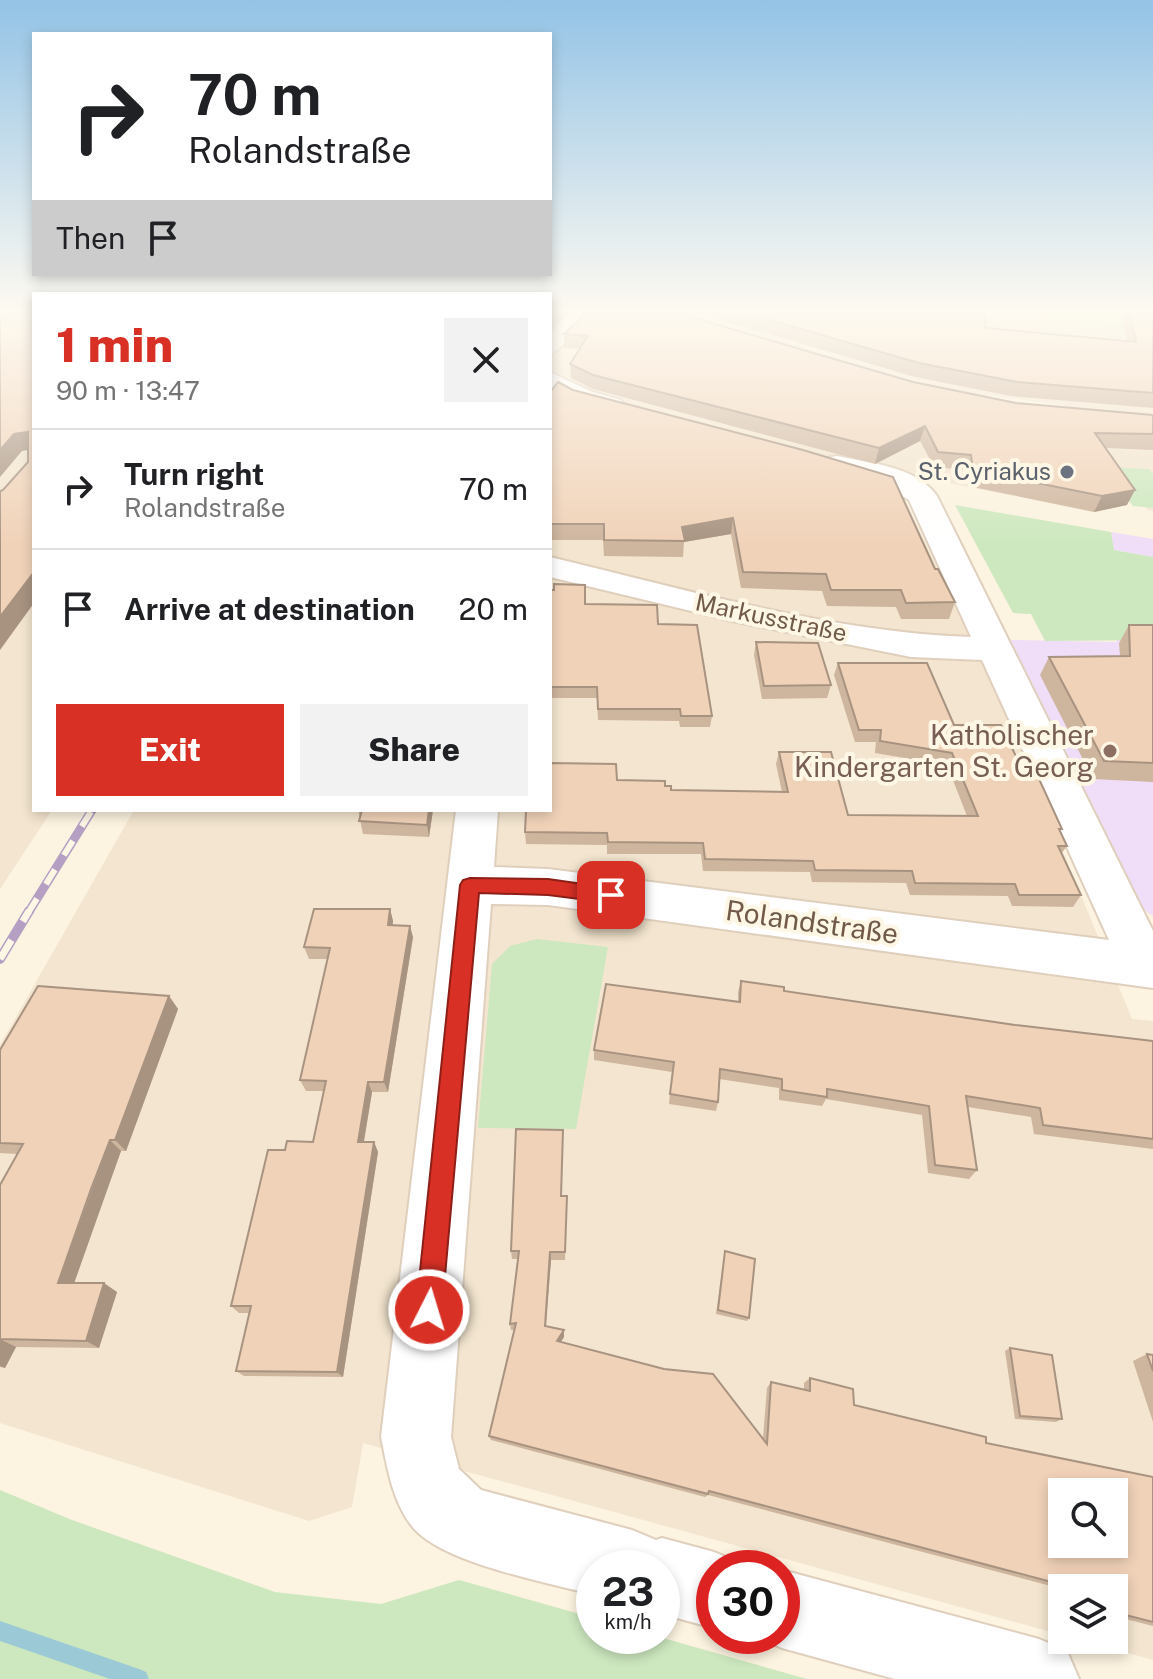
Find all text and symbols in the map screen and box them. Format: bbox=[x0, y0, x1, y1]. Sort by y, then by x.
text: 70 m bbox=[188, 62, 321, 128]
icon: right bbox=[56, 64, 160, 168]
text: Rolandstraße bbox=[188, 129, 412, 171]
icon: arrive bbox=[141, 216, 185, 260]
text: Then bbox=[56, 220, 125, 256]
text: 1 min bbox=[56, 316, 173, 373]
button: close bbox=[444, 318, 528, 402]
text: 90 m · 13:47 bbox=[56, 375, 200, 406]
text: Turn right bbox=[124, 456, 264, 492]
place label: St. Cyriakus bbox=[918, 457, 1051, 485]
marker: St. Cyriakus bbox=[1058, 463, 1076, 481]
icon: right bbox=[56, 467, 100, 511]
text: 70 m bbox=[459, 471, 528, 507]
text: Rolandstraße bbox=[124, 492, 286, 523]
icon: arrive bbox=[56, 587, 100, 631]
street label: Markusstraße bbox=[693, 587, 850, 647]
text: Arrive at destination bbox=[124, 591, 415, 627]
text: 20 m bbox=[459, 591, 528, 627]
button: Exit bbox=[56, 704, 284, 796]
button: Share bbox=[300, 704, 528, 796]
place label: Katholischer Kindergarten St. Georg bbox=[794, 718, 1094, 783]
marker: Katholischer Kindergarten St. Georg bbox=[1101, 742, 1119, 760]
pin bbox=[577, 861, 645, 929]
icon: arrive bbox=[589, 873, 633, 917]
street label: Rolandstraße bbox=[724, 893, 901, 950]
position arrow bbox=[387, 1268, 471, 1352]
map controls bbox=[1048, 1478, 1128, 1654]
button: search bbox=[1048, 1478, 1128, 1558]
speed limit sign: 30 bbox=[696, 1550, 800, 1654]
text: 23 bbox=[602, 1568, 654, 1615]
button: layers bbox=[1048, 1574, 1128, 1654]
text: km/h bbox=[604, 1610, 652, 1634]

